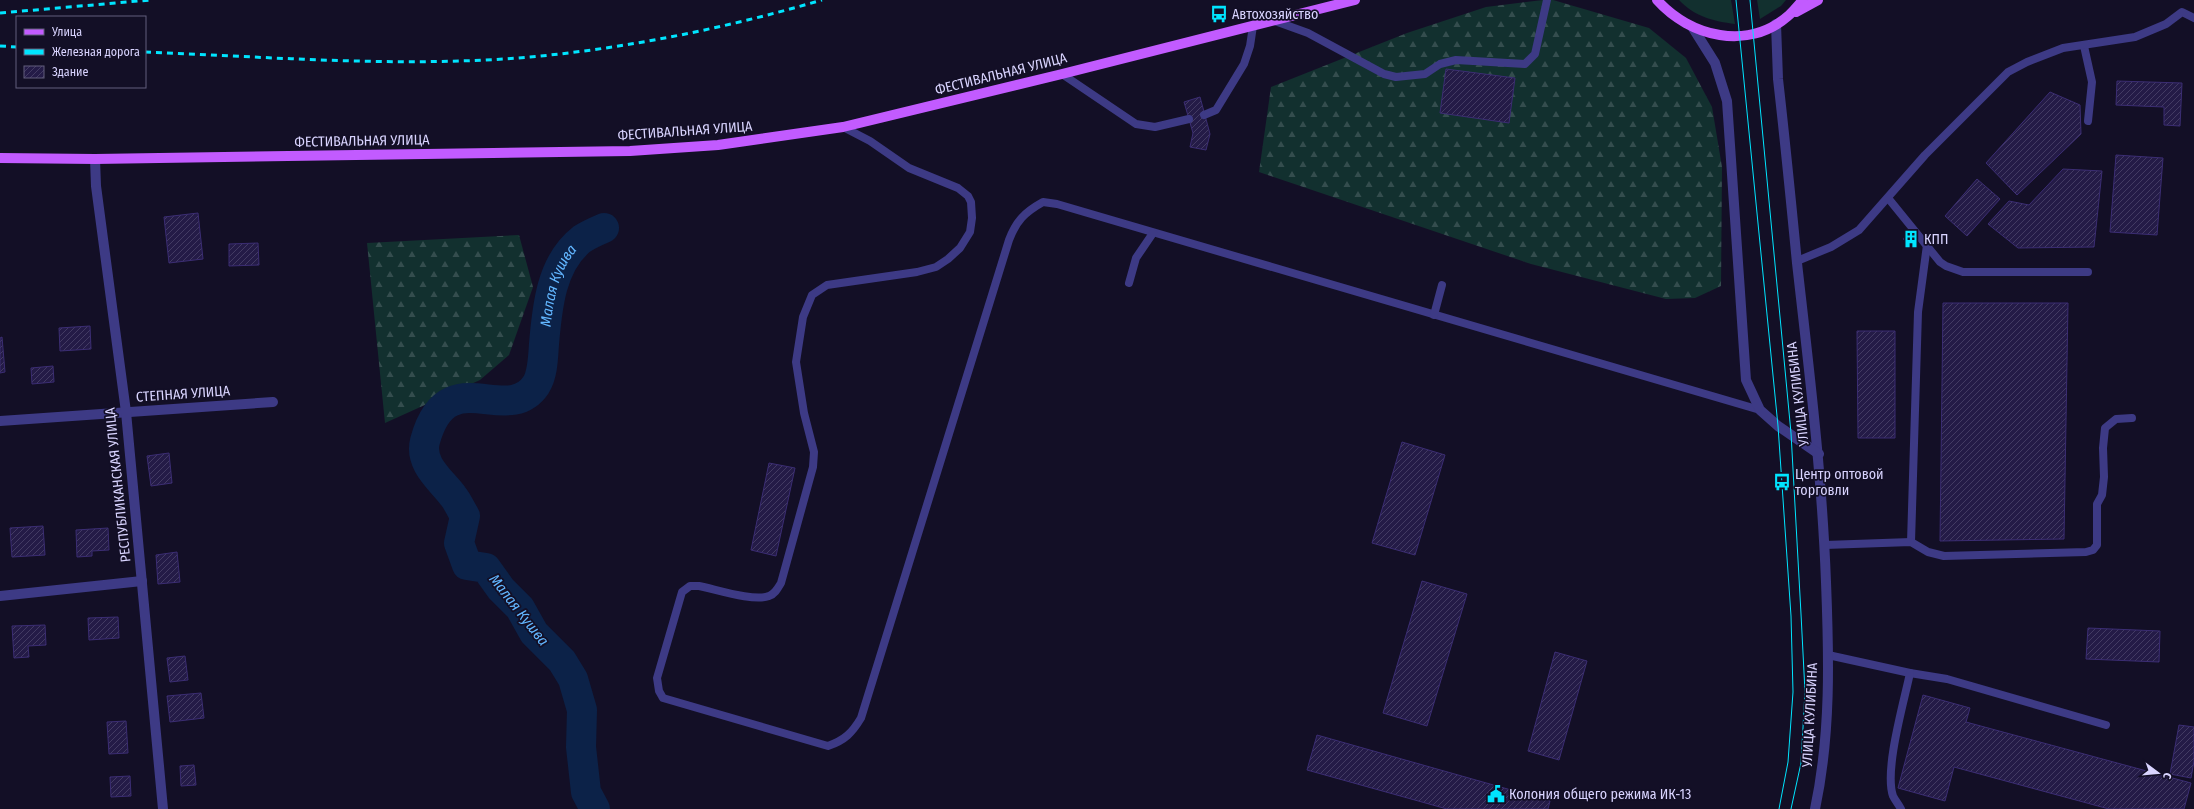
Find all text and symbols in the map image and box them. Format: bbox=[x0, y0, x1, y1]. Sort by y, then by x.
bus stop icon: Автохозяйство bbox=[1209, 4, 1229, 24]
place label: Автохозяйство bbox=[1232, 6, 1318, 23]
legend bbox=[16, 16, 146, 88]
text: Улица bbox=[51, 25, 82, 39]
text: Железная дорога bbox=[52, 45, 140, 59]
street label: ФЕСТИВАЛЬНАЯ УЛИЦА bbox=[933, 49, 1069, 99]
text: Здание bbox=[52, 65, 88, 79]
street label: ФЕСТИВАЛЬНАЯ УЛИЦА bbox=[617, 118, 754, 144]
street label: ФЕСТИВАЛЬНАЯ УЛИЦА bbox=[294, 131, 430, 151]
building icon: КПП bbox=[1901, 229, 1921, 249]
place label: КПП bbox=[1924, 231, 1948, 248]
water label: Малая Кушва bbox=[537, 241, 581, 328]
street label: УЛИЦА КУЛИБИНА bbox=[1783, 340, 1813, 448]
street label: СТЕПНАЯ УЛИЦА bbox=[135, 382, 231, 406]
street label: РЕСПУБЛИКАНСКАЯ УЛИЦА bbox=[101, 406, 135, 563]
place label: Центр оптовой торговли bbox=[1795, 466, 1884, 499]
bus stop icon: Центр оптовой торговли bbox=[1772, 472, 1792, 492]
water label: Малая Кушва bbox=[485, 571, 553, 650]
street label: УЛИЦА КУЛИБИНА bbox=[1799, 662, 1821, 769]
north arrow bbox=[2138, 753, 2178, 793]
text: С bbox=[2160, 771, 2174, 780]
public building icon: Колония общего режима ИК-13 bbox=[1486, 784, 1506, 804]
place label: Колония общего режима ИК-13 bbox=[1509, 786, 1691, 803]

